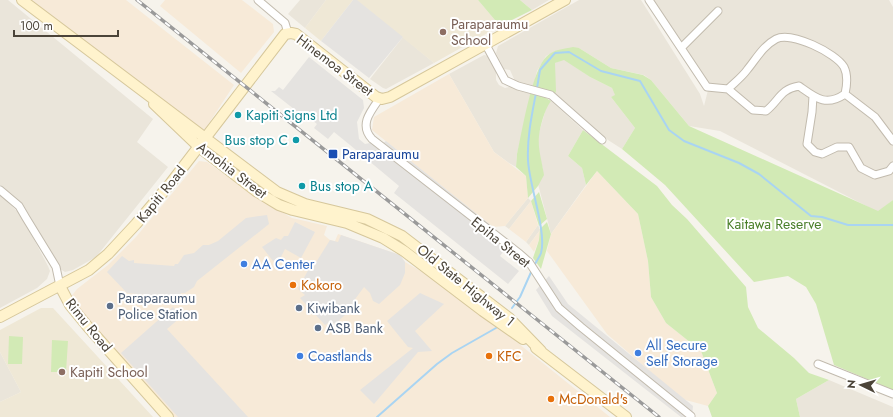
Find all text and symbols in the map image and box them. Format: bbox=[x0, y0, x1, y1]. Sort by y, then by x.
scale bar bbox=[14, 12, 118, 38]
place label: Paraparaumu School bbox=[451, 14, 528, 50]
text: 100 m bbox=[20, 17, 53, 35]
marker: Paraparaumu School bbox=[438, 27, 448, 37]
street label: Hinemoa Street bbox=[293, 30, 378, 101]
place label: Kapiti Signs Ltd bbox=[246, 105, 338, 125]
marker: Kapiti Signs Ltd bbox=[233, 110, 243, 120]
place label: Bus stop C bbox=[225, 130, 288, 150]
marker: Bus stop C bbox=[291, 135, 301, 145]
street label: Amohia Street bbox=[193, 137, 272, 203]
place label: Paraparaumu bbox=[342, 144, 419, 164]
marker: Paraparaumu bbox=[327, 148, 339, 160]
street label: Kapiti Road bbox=[132, 161, 190, 227]
place label: Bus stop A bbox=[310, 176, 374, 196]
marker: Bus stop A bbox=[297, 181, 307, 191]
street label: Epiha Street bbox=[467, 212, 535, 273]
park label: Kaitawa Reserve bbox=[726, 214, 822, 234]
street label: Old State Highway 1 bbox=[413, 239, 519, 331]
place label: AA Center bbox=[252, 254, 315, 274]
marker: AA Center bbox=[239, 259, 249, 269]
place label: Kokoro bbox=[301, 275, 342, 295]
marker: Kokoro bbox=[288, 280, 298, 290]
place label: Paraparaumu Police Station bbox=[118, 288, 198, 324]
street label: Rimu Road bbox=[61, 294, 117, 356]
place label: Kiwibank bbox=[307, 298, 361, 318]
marker: Paraparaumu Police Station bbox=[105, 301, 115, 311]
marker: Kiwibank bbox=[294, 303, 304, 313]
place label: ASB Bank bbox=[326, 318, 384, 338]
marker: ASB Bank bbox=[313, 323, 323, 333]
place label: All Secure Self Storage bbox=[646, 335, 718, 371]
place label: Coastlands bbox=[308, 346, 372, 366]
place label: KFC bbox=[497, 346, 522, 366]
marker: All Secure Self Storage bbox=[633, 348, 643, 358]
marker: Coastlands bbox=[295, 351, 305, 361]
marker: KFC bbox=[484, 351, 494, 361]
place label: Kapiti School bbox=[70, 362, 148, 382]
north arrow bbox=[841, 365, 881, 405]
marker: Kapiti School bbox=[57, 367, 67, 377]
text: N bbox=[843, 379, 859, 389]
place label: McDonald's bbox=[559, 389, 628, 409]
marker: McDonald's bbox=[546, 394, 556, 404]

